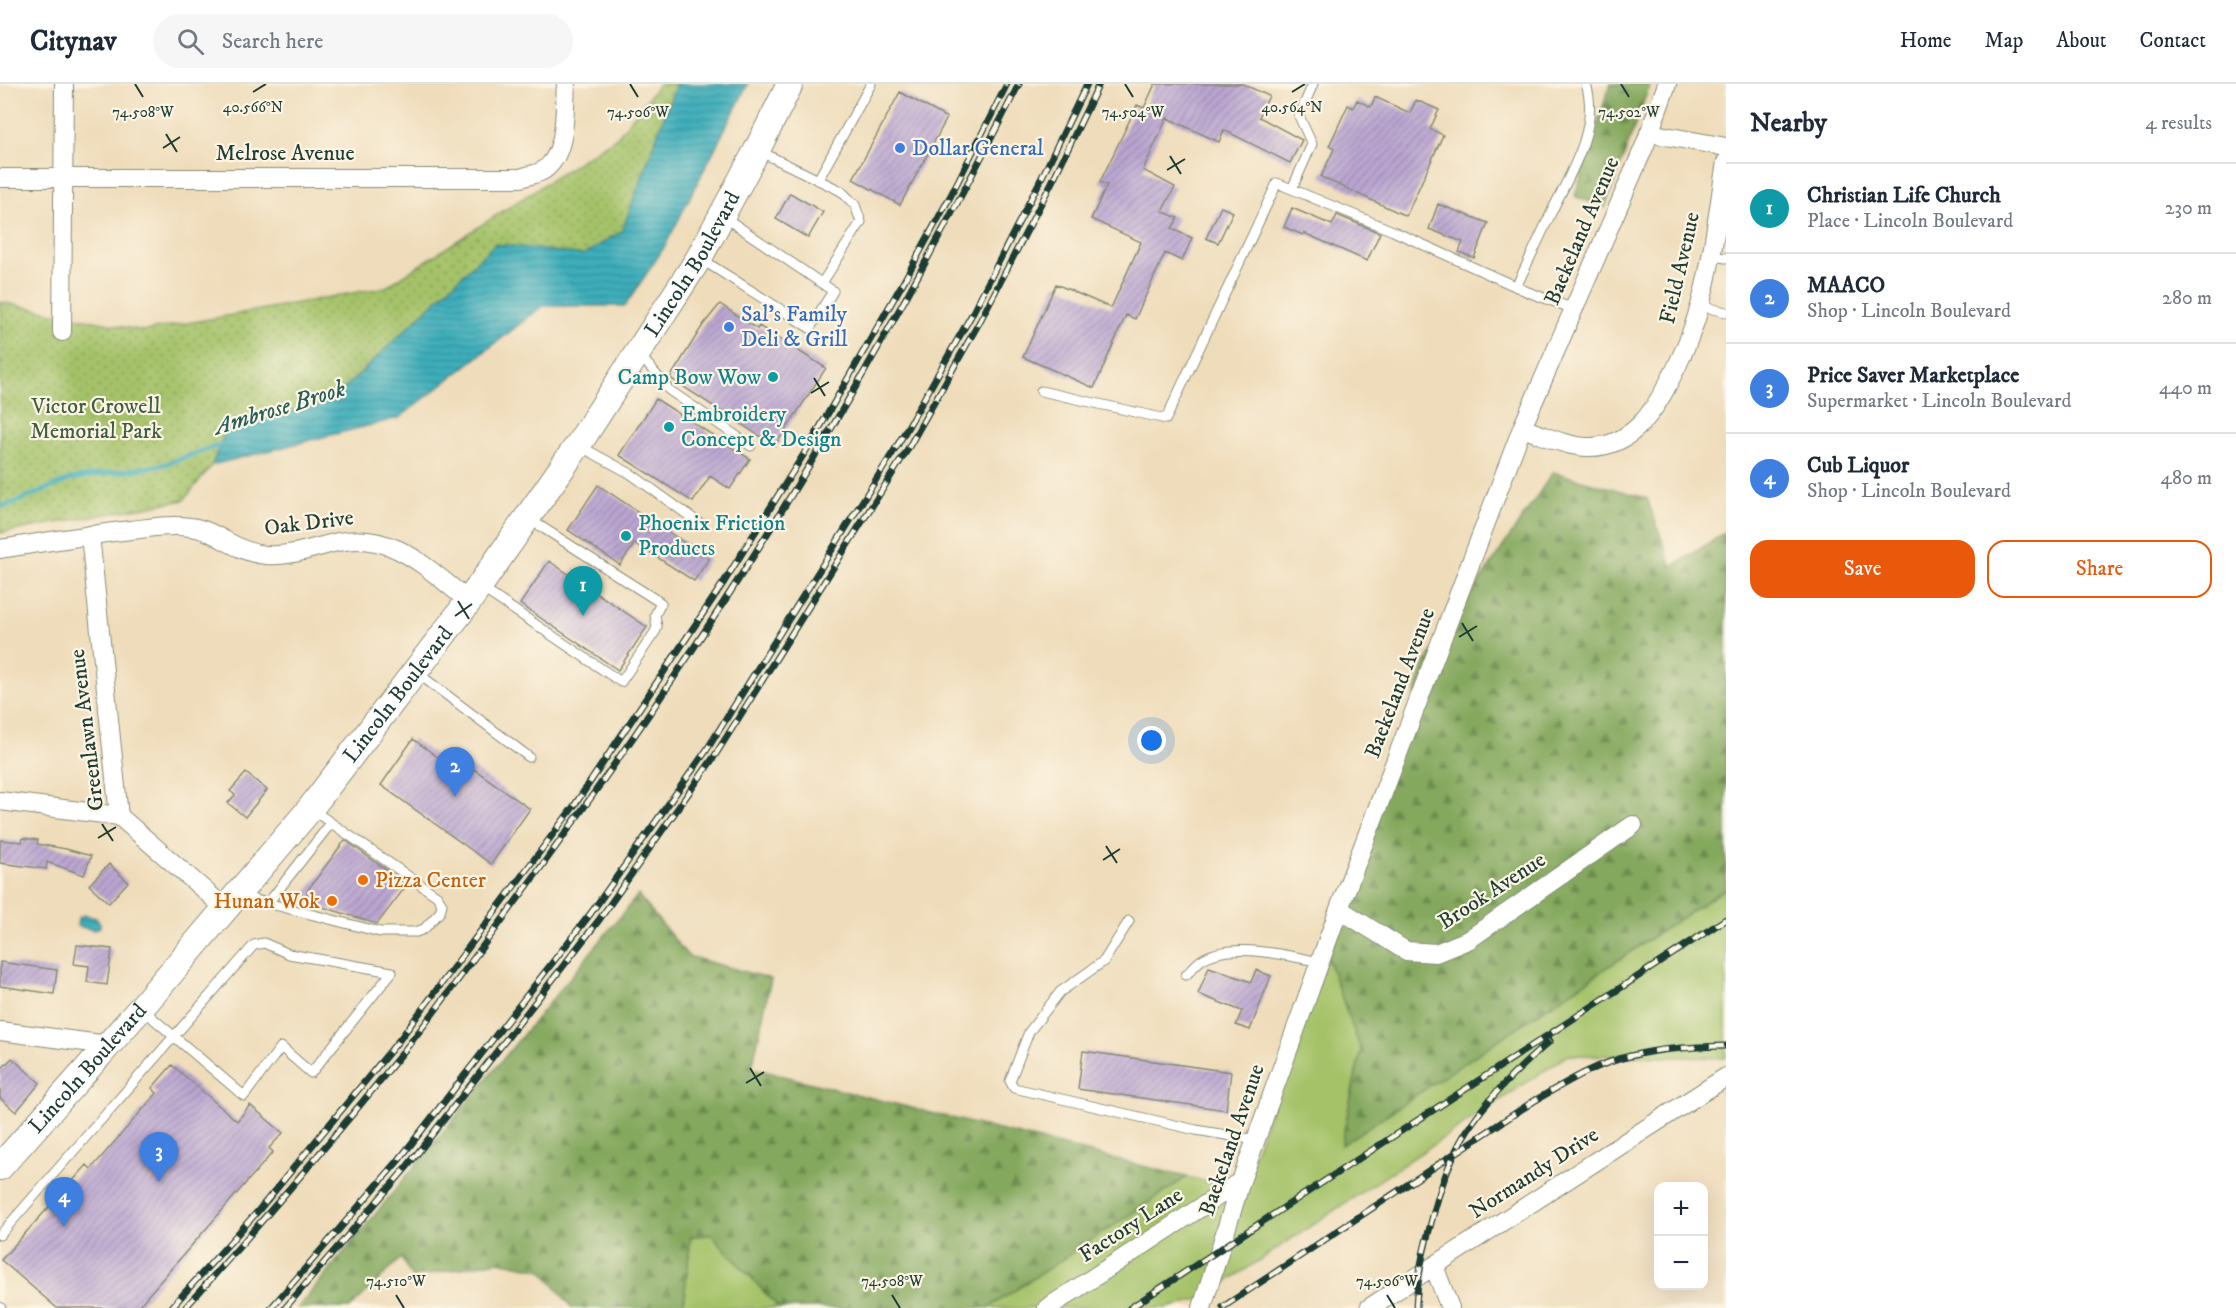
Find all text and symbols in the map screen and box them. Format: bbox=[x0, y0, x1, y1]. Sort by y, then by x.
search box bbox=[153, 14, 573, 68]
text: Citynav bbox=[30, 24, 117, 59]
icon: search bbox=[174, 25, 207, 58]
text: Search here bbox=[222, 28, 323, 55]
text: Home bbox=[1900, 28, 1952, 54]
text: Map bbox=[1985, 28, 2023, 54]
text: About bbox=[2056, 28, 2107, 54]
text: Contact bbox=[2140, 28, 2206, 54]
text: 40.566°N bbox=[223, 98, 283, 117]
text: 40.564°N bbox=[1261, 98, 1323, 117]
text: 74.508°W bbox=[112, 103, 174, 122]
text: 74.506°W bbox=[607, 103, 669, 122]
text: 74.504°W bbox=[1102, 103, 1165, 122]
text: 74.502°W bbox=[1598, 103, 1660, 122]
text: Nearby bbox=[1750, 107, 1827, 140]
text: 4 results bbox=[2145, 111, 2212, 136]
place label: Dollar General bbox=[912, 135, 1044, 162]
street label: Melrose Avenue bbox=[215, 140, 355, 167]
marker: Dollar General bbox=[893, 141, 907, 155]
street label: Baekeland Avenue bbox=[1539, 153, 1625, 309]
text: Christian Life Church bbox=[1807, 182, 2001, 209]
street label: Lincoln Boulevard bbox=[638, 186, 746, 342]
text: 1 bbox=[1766, 196, 1773, 221]
text: 230 m bbox=[2165, 196, 2212, 221]
street label: Field Avenue bbox=[1654, 209, 1706, 327]
text: Place · Lincoln Boulevard bbox=[1807, 209, 2013, 234]
text: MAACO bbox=[1807, 272, 1885, 299]
text: 2 bbox=[1765, 286, 1774, 311]
text: 280 m bbox=[2162, 286, 2212, 311]
text: Shop · Lincoln Boulevard bbox=[1807, 299, 2011, 324]
place label: Sal's Family Deli & Grill bbox=[741, 301, 848, 353]
marker: Sal's Family Deli & Grill bbox=[722, 320, 736, 334]
text: Price Saver Marketplace bbox=[1807, 362, 2019, 389]
place label: Camp Bow Wow bbox=[618, 364, 761, 391]
marker: Camp Bow Wow bbox=[766, 370, 780, 384]
water label: Ambrose Brook bbox=[208, 374, 349, 443]
text: 3 bbox=[1766, 376, 1773, 401]
text: 440 m bbox=[2159, 376, 2212, 401]
text: Supermarket · Lincoln Boulevard bbox=[1807, 389, 2071, 414]
park label: Victor Crowell Memorial Park bbox=[30, 393, 162, 445]
place label: Embroidery Concept & Design bbox=[681, 401, 842, 453]
marker: Embroidery Concept & Design bbox=[662, 420, 676, 434]
text: Cub Liquor bbox=[1807, 452, 1909, 479]
text: 4 bbox=[1764, 466, 1775, 491]
text: 480 m bbox=[2160, 466, 2212, 491]
text: Shop · Lincoln Boulevard bbox=[1807, 479, 2011, 504]
street label: Oak Drive bbox=[263, 504, 355, 542]
place label: Phoenix Friction Products bbox=[638, 510, 786, 562]
marker: Phoenix Friction Products bbox=[619, 529, 633, 543]
button: Save bbox=[1750, 540, 1975, 598]
button: Share bbox=[1987, 540, 2212, 598]
pin: 1 bbox=[564, 566, 602, 616]
street label: Baekeland Avenue bbox=[1359, 604, 1441, 762]
street label: Lincoln Boulevard bbox=[337, 621, 459, 768]
street label: Greenlawn Avenue bbox=[64, 648, 110, 812]
your location bbox=[1137, 726, 1166, 755]
pin: 2 bbox=[436, 748, 474, 797]
street label: Brook Avenue bbox=[1433, 846, 1551, 936]
place label: Pizza Center bbox=[375, 867, 487, 894]
marker: Pizza Center bbox=[356, 873, 370, 887]
place label: Hunan Wok bbox=[214, 888, 320, 915]
marker: Hunan Wok bbox=[325, 894, 339, 908]
street label: Lincoln Boulevard bbox=[23, 998, 152, 1139]
street label: Baekeland Avenue bbox=[1193, 1061, 1271, 1219]
street label: Normandy Drive bbox=[1464, 1121, 1604, 1225]
pin: 3 bbox=[140, 1132, 178, 1182]
pin: 4 bbox=[44, 1178, 84, 1227]
street label: Factory Lane bbox=[1074, 1181, 1188, 1269]
map controls bbox=[1654, 1182, 1708, 1290]
button: + bbox=[1654, 1182, 1708, 1236]
button: − bbox=[1654, 1236, 1708, 1290]
text: 74.510°W bbox=[366, 1272, 426, 1291]
text: 74.508°W bbox=[861, 1272, 923, 1291]
text: 74.506°W bbox=[1356, 1272, 1418, 1291]

